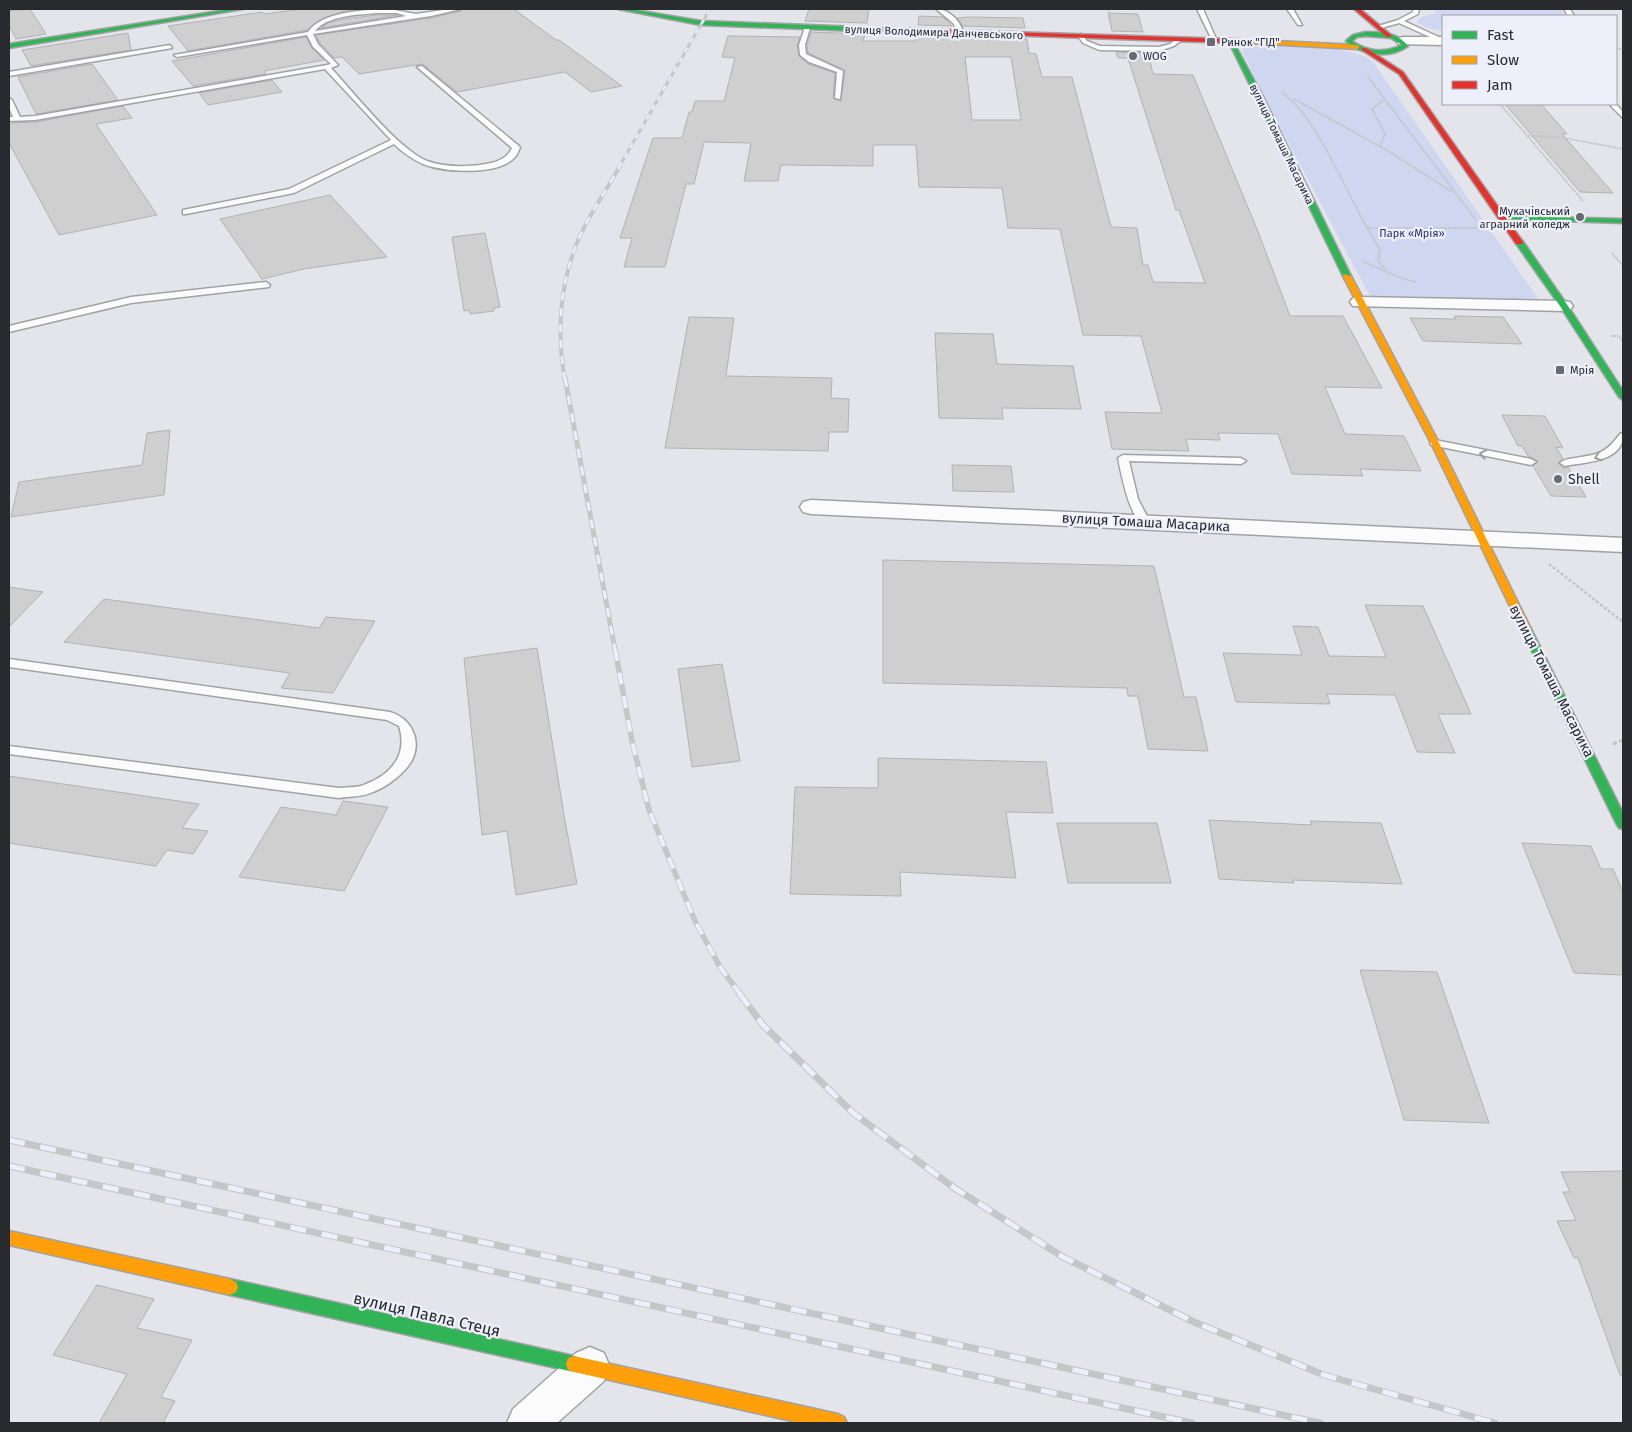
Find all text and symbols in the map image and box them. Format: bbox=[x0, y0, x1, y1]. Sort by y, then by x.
legend bbox=[1442, 15, 1617, 105]
street label: вулиця Володимира Данчевського bbox=[844, 23, 1023, 42]
text: Fast bbox=[1487, 26, 1514, 44]
marker: Ринок "ГІД" bbox=[1205, 36, 1217, 48]
place label: Ринок "ГІД" bbox=[1221, 36, 1280, 49]
marker: WOG bbox=[1127, 50, 1139, 62]
place label: WOG bbox=[1143, 50, 1167, 63]
text: Slow bbox=[1487, 51, 1519, 69]
text: Jam bbox=[1487, 76, 1513, 94]
street label: вулиця Томаша Масарика bbox=[1247, 82, 1316, 207]
place label: Мукачівський аграрний коледж bbox=[1480, 205, 1570, 231]
marker: Мукачівський аграрний коледж bbox=[1574, 211, 1586, 223]
park label: Парк «Мрія» bbox=[1379, 227, 1445, 240]
marker: Мрія bbox=[1554, 364, 1566, 376]
place label: Мрія bbox=[1570, 364, 1594, 377]
one-way arrow bbox=[1478, 449, 1487, 459]
one-way arrow bbox=[1594, 451, 1603, 461]
place label: Shell bbox=[1568, 471, 1600, 488]
marker: Shell bbox=[1552, 473, 1564, 485]
street label: вулиця Томаша Масарика bbox=[1061, 510, 1231, 535]
street label: вулиця Томаша Масарика bbox=[1506, 602, 1597, 760]
street label: вулиця Павла Стеця bbox=[352, 1288, 502, 1341]

